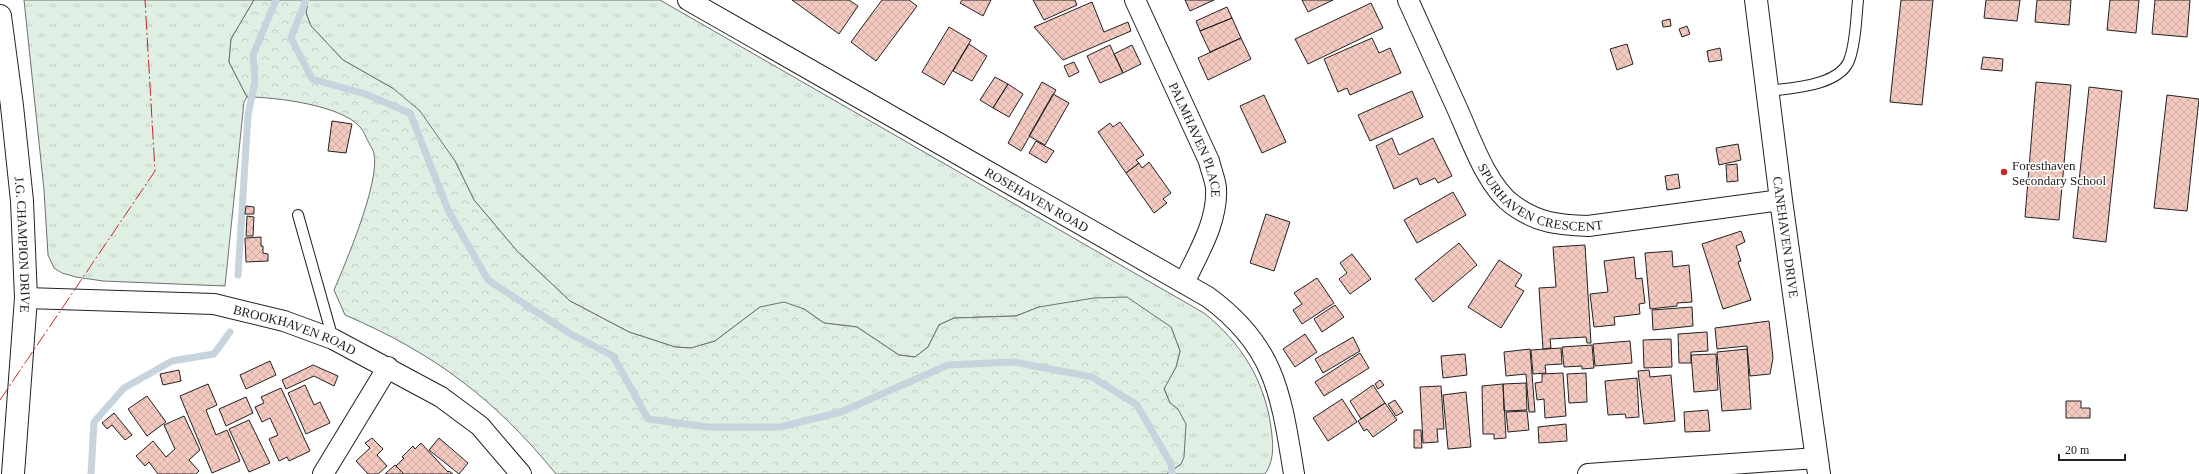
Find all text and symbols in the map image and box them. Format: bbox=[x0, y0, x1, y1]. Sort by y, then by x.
street label: PALMHAVEN PLACE bbox=[1166, 80, 1223, 198]
place label: Foresthaven Secondary School bbox=[2012, 158, 2107, 188]
street label: SPURHAVEN CRESCENT bbox=[1475, 161, 1604, 234]
street label: ROSEHAVEN ROAD bbox=[982, 164, 1091, 235]
marker: Foresthaven Secondary School bbox=[1999, 167, 2009, 177]
street label: J.G. CHAMPION DRIVE bbox=[11, 176, 33, 313]
street label: CANEHAVEN DRIVE bbox=[1770, 176, 1801, 299]
street label: BROOKHAVEN ROAD bbox=[232, 302, 359, 358]
scale bar bbox=[2059, 436, 2125, 462]
text: 20 m bbox=[2065, 443, 2090, 457]

